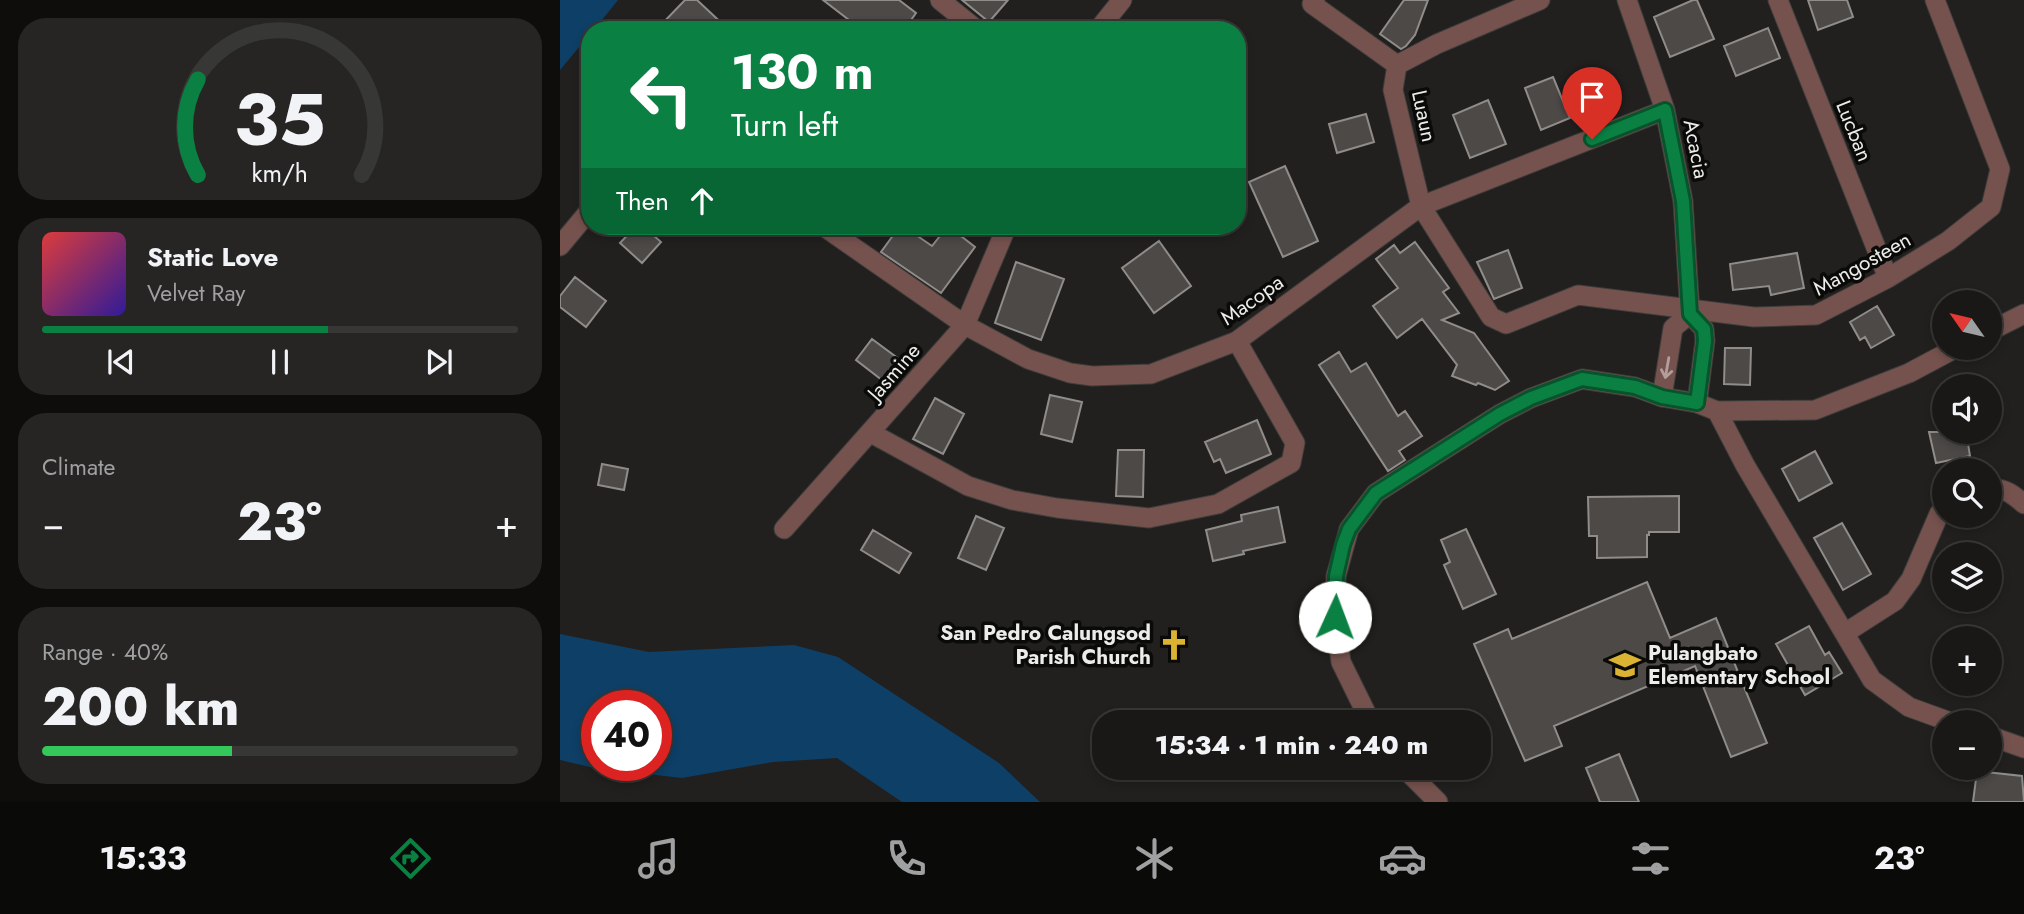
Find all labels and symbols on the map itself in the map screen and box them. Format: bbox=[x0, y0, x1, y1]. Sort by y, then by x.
pin bbox=[1562, 67, 1622, 139]
street label: Luaun bbox=[1404, 87, 1444, 145]
street label: Lucban bbox=[1828, 96, 1880, 166]
street label: Acacia bbox=[1676, 117, 1716, 181]
street label: Mangosteen bbox=[1808, 225, 1916, 303]
street label: Macopa bbox=[1214, 267, 1290, 333]
north arrow bbox=[1932, 290, 2002, 360]
street label: Jasmine bbox=[859, 337, 928, 409]
one-way arrow bbox=[1660, 356, 1673, 379]
position arrow bbox=[1298, 580, 1372, 654]
place label: San Pedro Calungsod Parish Church bbox=[940, 618, 1151, 672]
church icon: San Pedro Calungsod Parish Church bbox=[1157, 628, 1191, 662]
place label: Pulangbato Elementary School bbox=[1648, 638, 1830, 692]
school or university icon: Pulangbato Elementary School bbox=[1608, 648, 1642, 682]
speed limit sign: 40 bbox=[581, 690, 672, 781]

